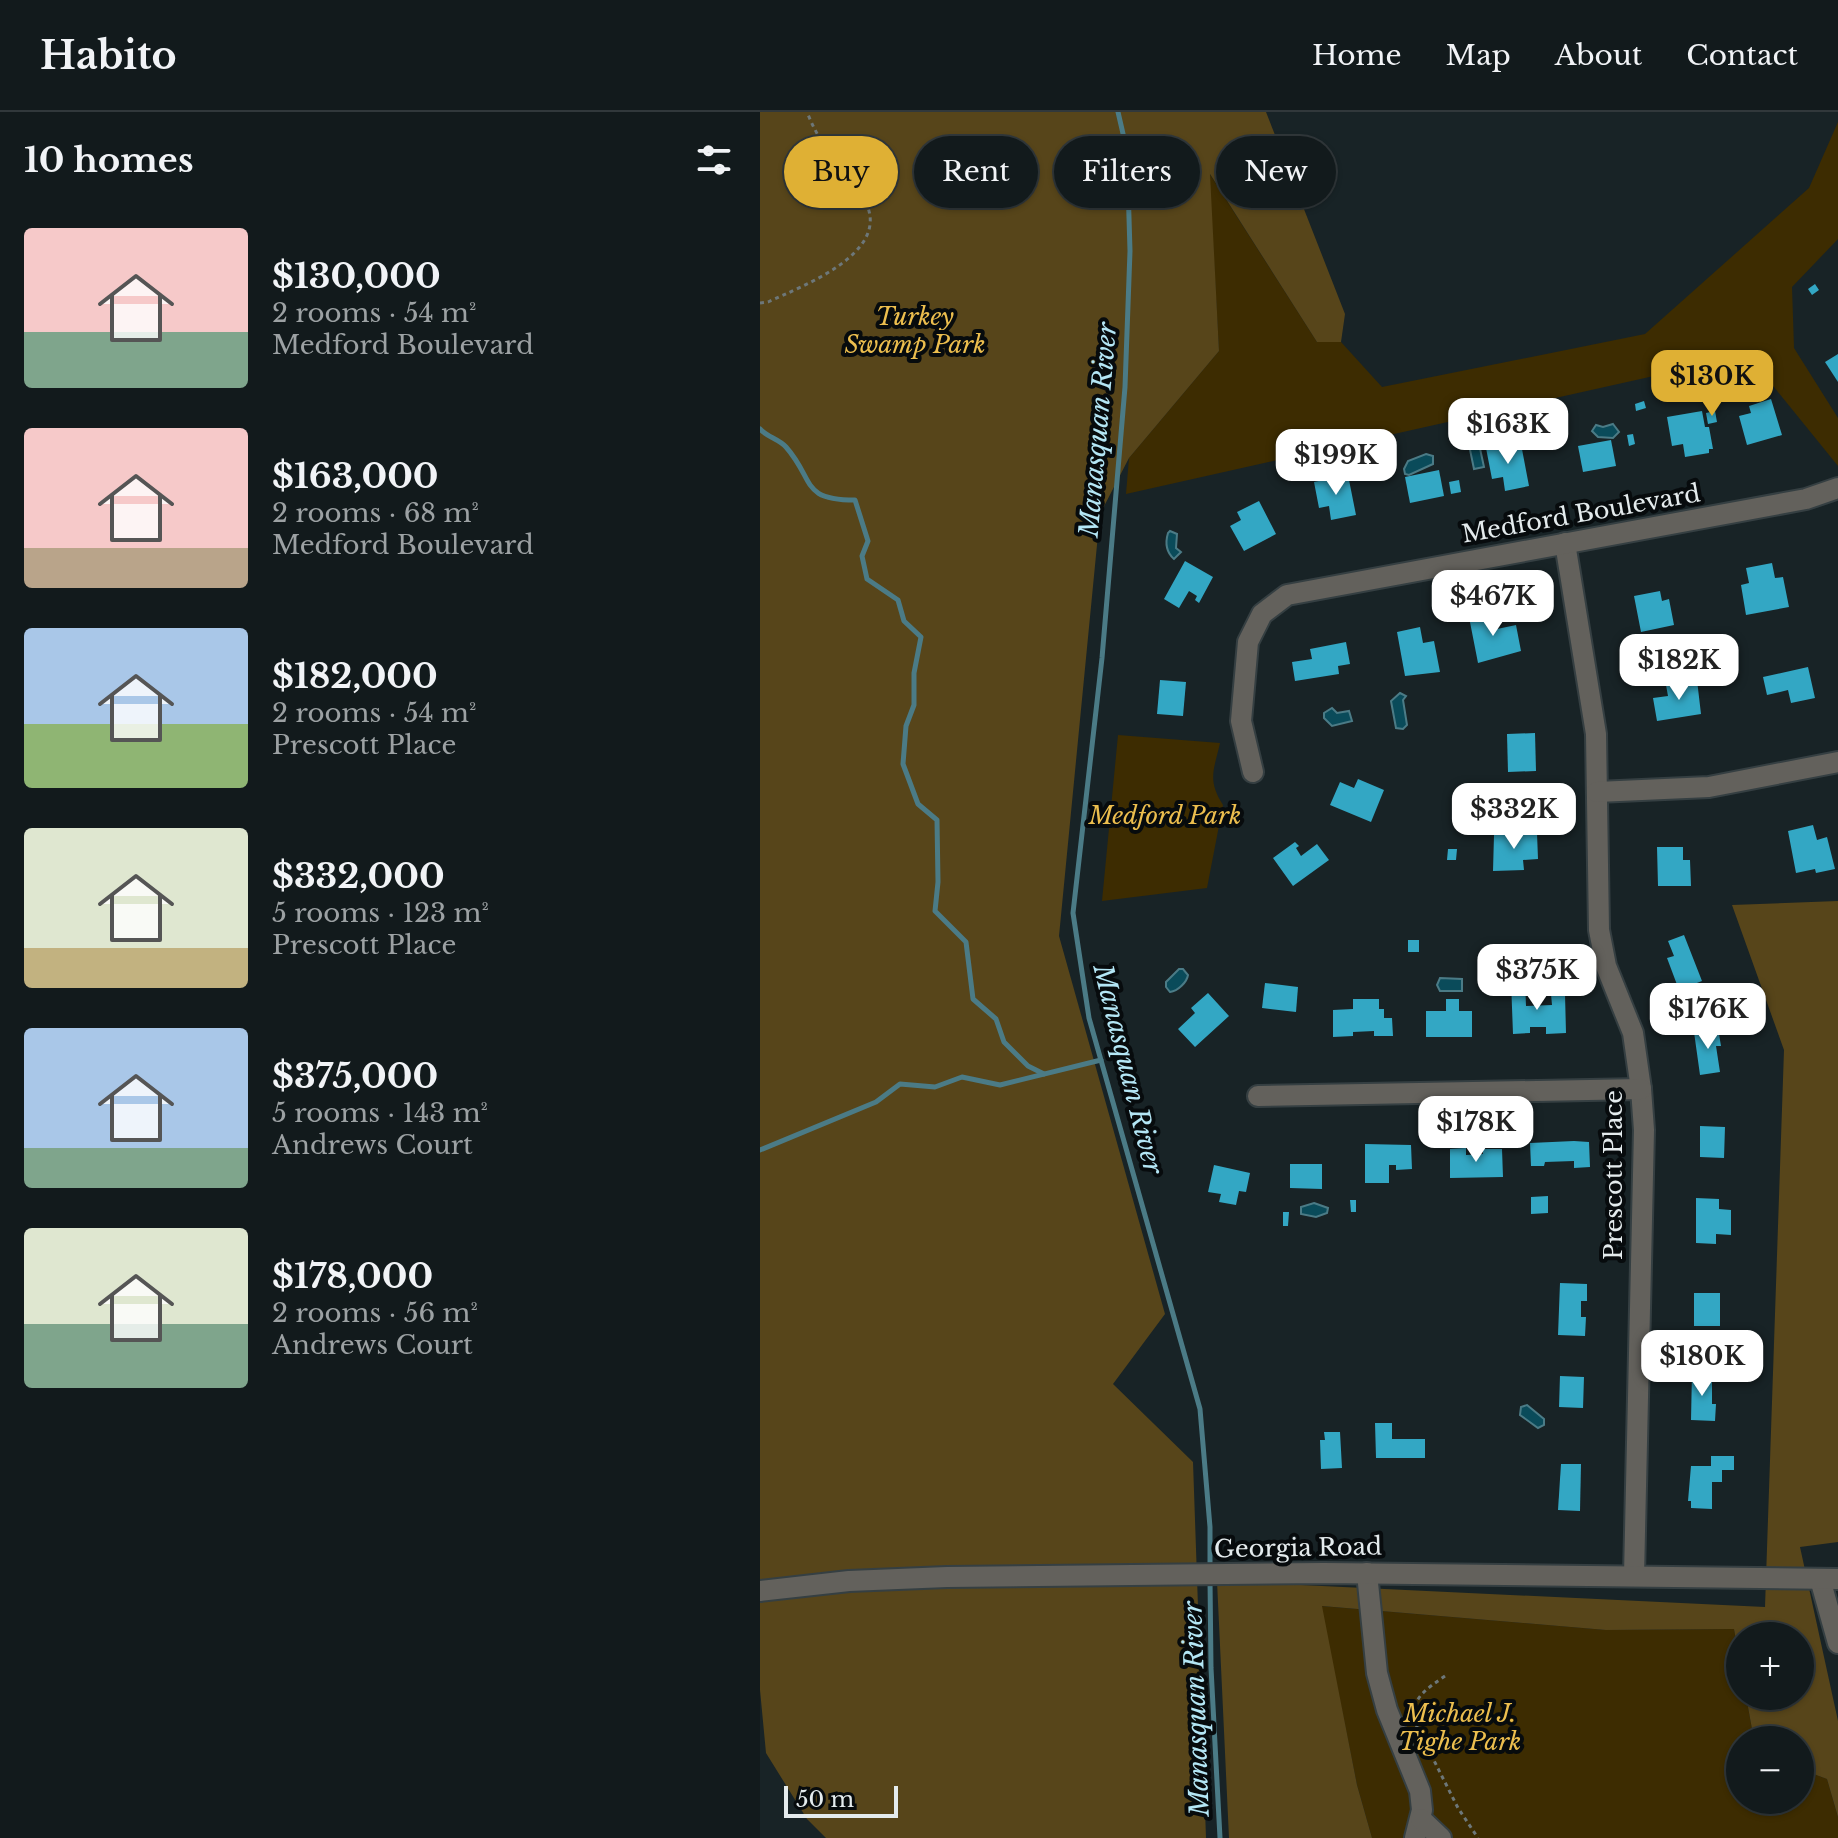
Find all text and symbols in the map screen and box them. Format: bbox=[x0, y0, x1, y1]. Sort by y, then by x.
text: Habito bbox=[40, 32, 177, 79]
text: Home bbox=[1312, 38, 1402, 73]
text: Map bbox=[1446, 38, 1511, 73]
text: About bbox=[1555, 38, 1642, 73]
text: Contact bbox=[1686, 38, 1798, 73]
chip: Buy bbox=[784, 136, 898, 208]
chip: Rent bbox=[914, 136, 1038, 208]
chip: Filters bbox=[1054, 136, 1200, 208]
chip: New bbox=[1216, 136, 1336, 208]
icon: filters bbox=[692, 138, 736, 182]
text: 10 homes bbox=[24, 139, 194, 181]
text: $130,000 bbox=[272, 255, 441, 297]
icon: home bbox=[88, 260, 184, 356]
text: 2 rooms · 54 m² bbox=[272, 297, 476, 329]
park label: Turkey Swamp Park bbox=[845, 302, 985, 359]
water label: Manasquan River bbox=[1073, 320, 1123, 540]
text: Medford Boulevard bbox=[272, 329, 534, 361]
pin: $130K bbox=[1656, 350, 1768, 418]
text: $130K bbox=[1669, 360, 1755, 392]
pin: $163K bbox=[1452, 398, 1564, 466]
text: $163K bbox=[1466, 408, 1550, 440]
pin: $199K bbox=[1280, 429, 1392, 497]
text: $199K bbox=[1294, 439, 1378, 471]
text: $163,000 bbox=[272, 455, 439, 497]
icon: home bbox=[88, 460, 184, 556]
street label: Medford Boulevard bbox=[1459, 478, 1702, 549]
text: 2 rooms · 68 m² bbox=[272, 497, 479, 529]
text: Medford Boulevard bbox=[272, 529, 534, 561]
pin: $467K bbox=[1437, 570, 1549, 638]
text: $467K bbox=[1450, 580, 1536, 612]
pin: $182K bbox=[1623, 634, 1735, 702]
text: $182K bbox=[1638, 644, 1720, 676]
text: $182,000 bbox=[272, 655, 438, 697]
icon: home bbox=[88, 660, 184, 756]
text: 2 rooms · 54 m² bbox=[272, 697, 476, 729]
text: Prescott Place bbox=[272, 729, 456, 761]
pin: $332K bbox=[1458, 783, 1570, 851]
text: $332K bbox=[1470, 793, 1558, 825]
park label: Medford Park bbox=[1088, 801, 1241, 830]
text: $332,000 bbox=[272, 855, 445, 897]
icon: home bbox=[88, 860, 184, 956]
text: 5 rooms · 123 m² bbox=[272, 897, 489, 929]
text: Prescott Place bbox=[272, 929, 456, 961]
pin: $375K bbox=[1481, 944, 1593, 1012]
text: $375K bbox=[1495, 954, 1579, 986]
water label: Manasquan River bbox=[1086, 960, 1170, 1178]
pin: $176K bbox=[1652, 983, 1764, 1051]
text: $176K bbox=[1668, 993, 1748, 1025]
text: $375,000 bbox=[272, 1055, 438, 1097]
icon: home bbox=[88, 1060, 184, 1156]
street label: Prescott Place bbox=[1599, 1090, 1628, 1260]
pin: $178K bbox=[1420, 1096, 1532, 1164]
text: 5 rooms · 143 m² bbox=[272, 1097, 488, 1129]
text: $178K bbox=[1436, 1106, 1516, 1138]
text: Andrews Court bbox=[272, 1129, 473, 1161]
text: $178,000 bbox=[272, 1255, 433, 1297]
icon: home bbox=[88, 1260, 184, 1356]
text: 2 rooms · 56 m² bbox=[272, 1297, 478, 1329]
text: Andrews Court bbox=[272, 1329, 473, 1361]
pin: $180K bbox=[1646, 1330, 1758, 1398]
text: $180K bbox=[1659, 1340, 1745, 1372]
street label: Georgia Road bbox=[1214, 1532, 1382, 1563]
water label: Manasquan River bbox=[1176, 1600, 1216, 1818]
map controls bbox=[1726, 1622, 1814, 1814]
button: + bbox=[1726, 1622, 1814, 1710]
park label: Michael J. Tighe Park bbox=[1399, 1699, 1521, 1756]
button: − bbox=[1726, 1726, 1814, 1814]
scale bar bbox=[784, 1782, 898, 1818]
text: 50 m bbox=[796, 1786, 854, 1813]

